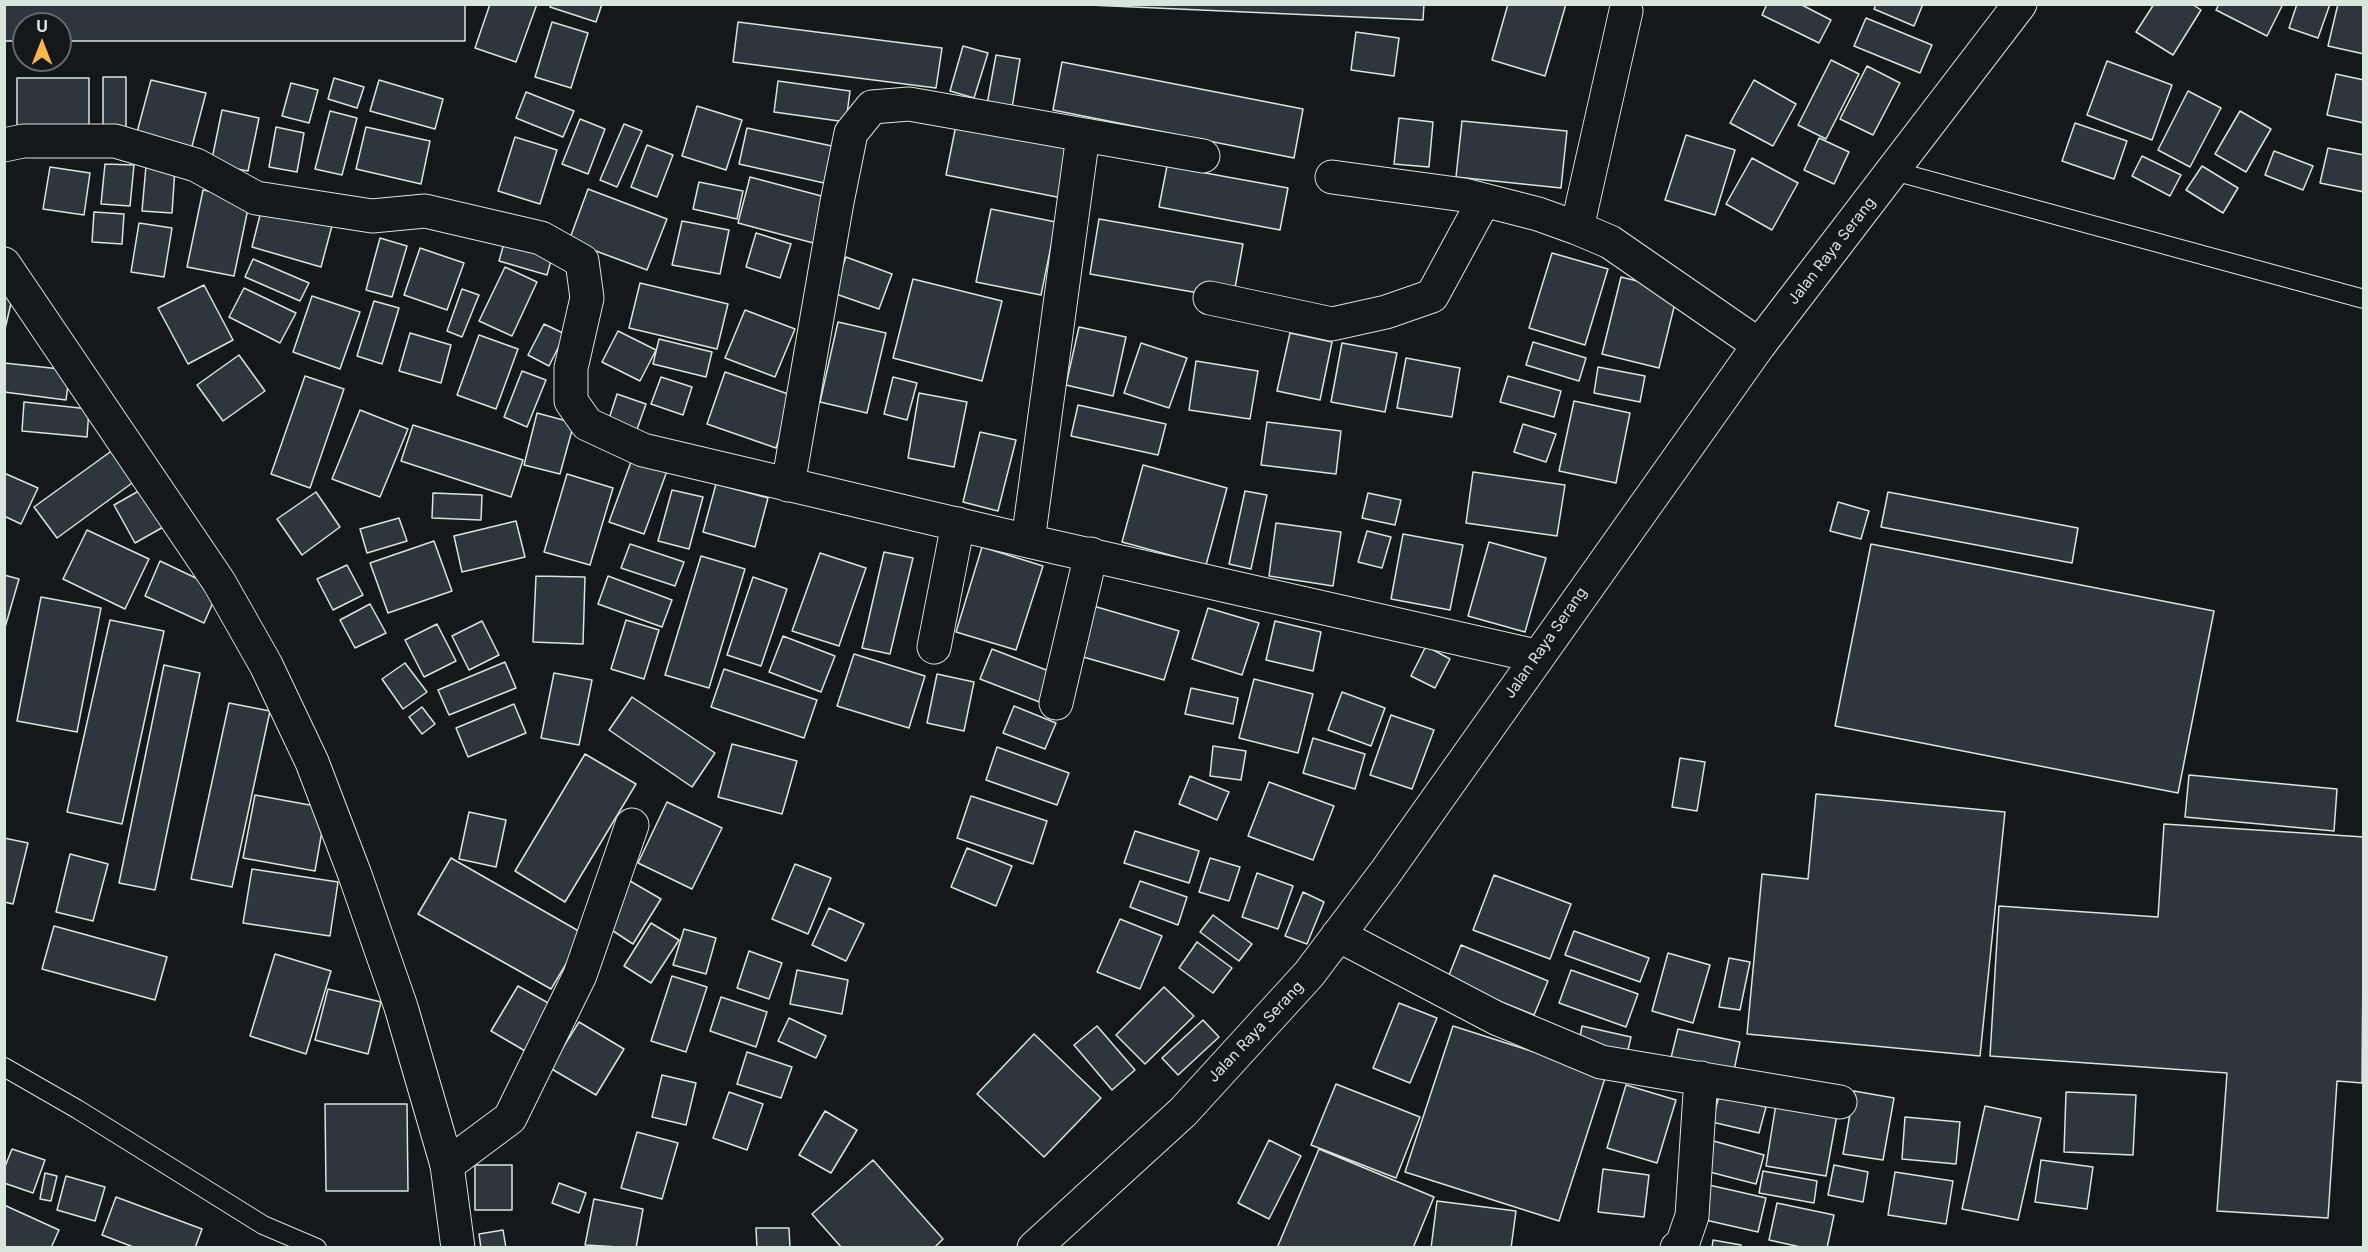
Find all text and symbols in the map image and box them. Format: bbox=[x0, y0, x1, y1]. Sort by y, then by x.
north arrow bbox=[12, 12, 72, 72]
text: U bbox=[36, 16, 48, 36]
street label: Jalan Raya Serang bbox=[1784, 194, 1880, 308]
street label: Jalan Raya Serang bbox=[1501, 584, 1591, 702]
street label: Jalan Raya Serang bbox=[1205, 978, 1307, 1086]

